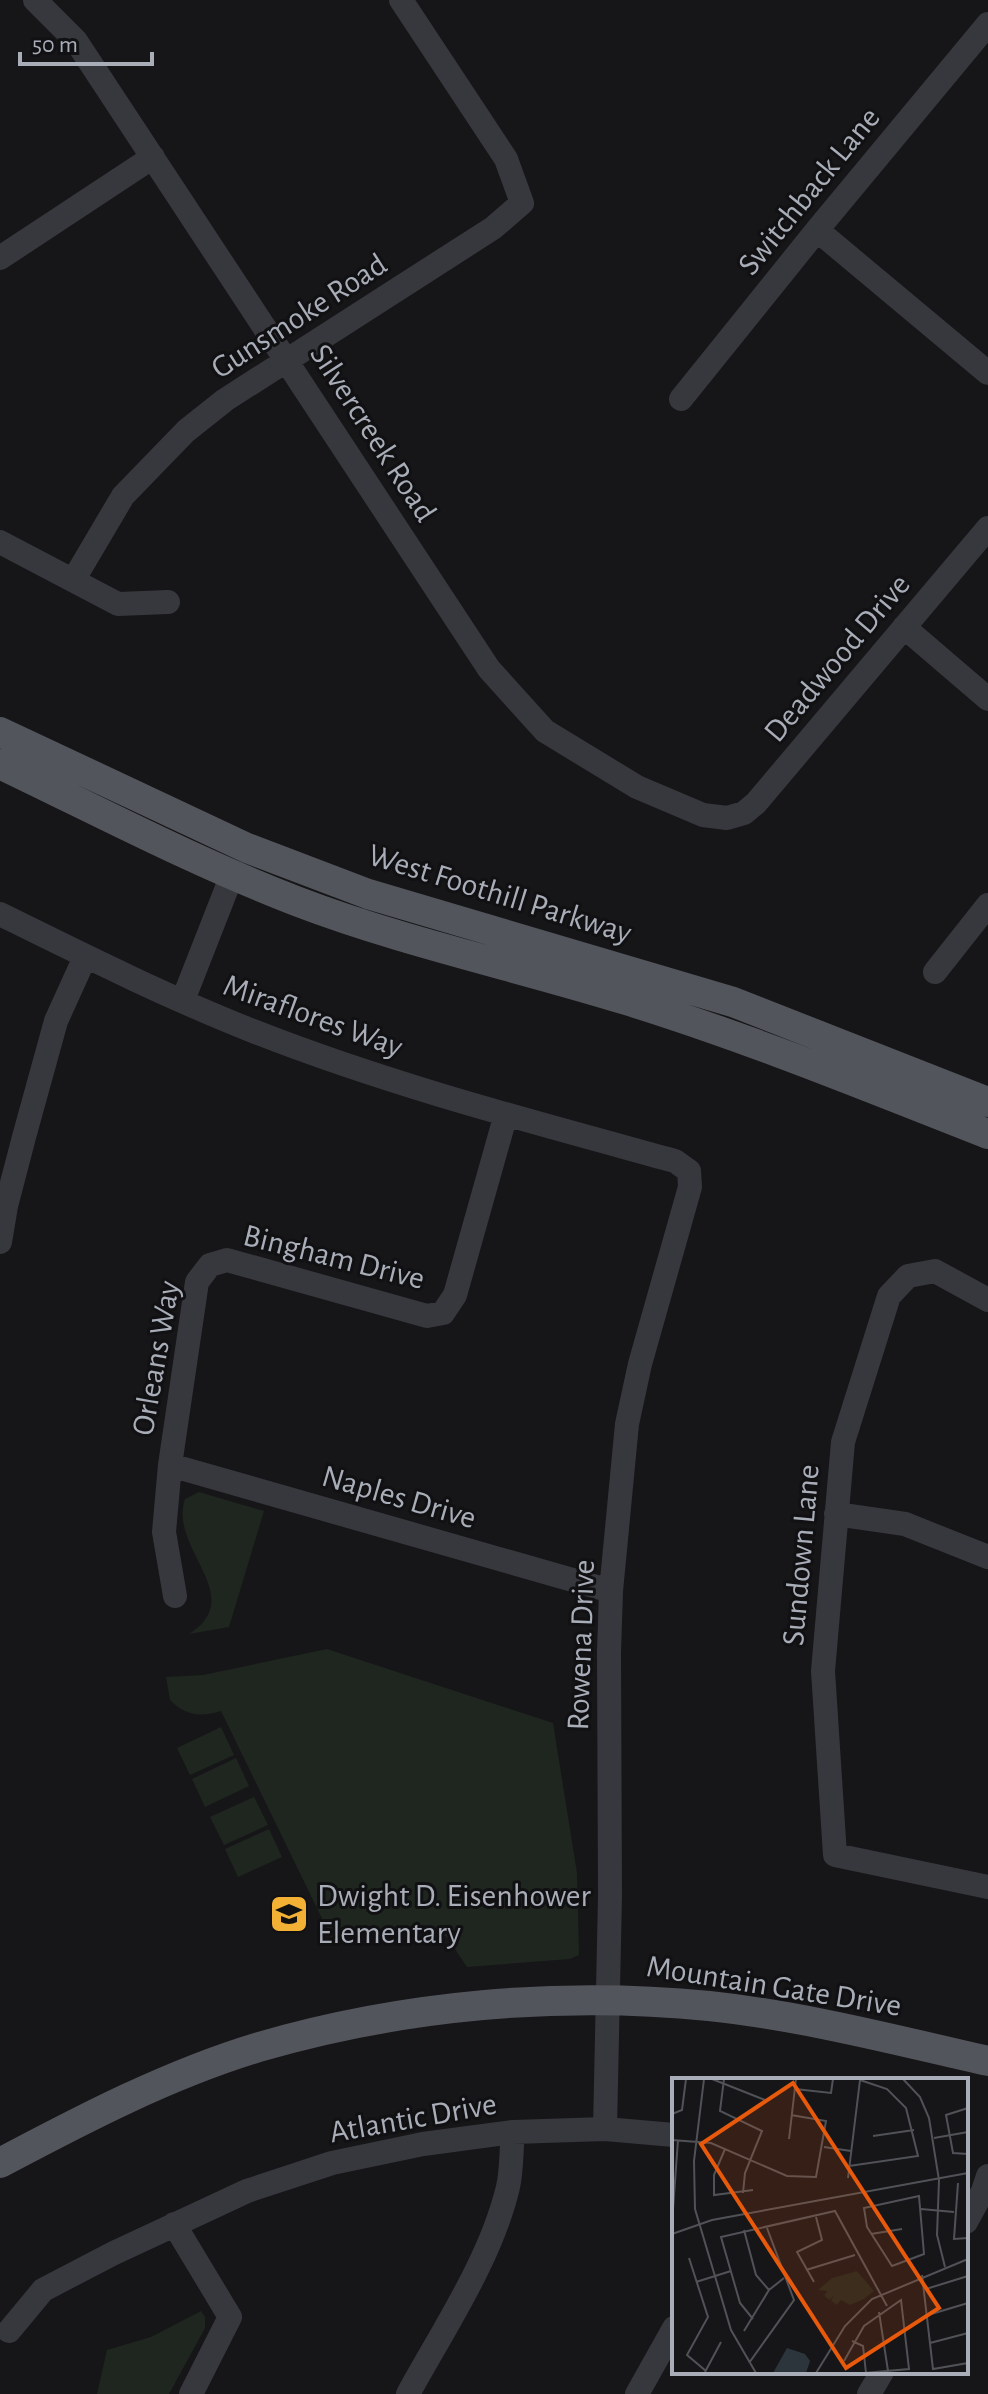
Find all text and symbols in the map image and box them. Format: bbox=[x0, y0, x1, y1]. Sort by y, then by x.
scale bar bbox=[20, 16, 152, 66]
text: 50 m bbox=[32, 33, 78, 57]
street label: Switchback Lane bbox=[732, 101, 886, 281]
street label: Gunsmoke Road bbox=[206, 248, 392, 384]
street label: Silvercreek Road bbox=[304, 339, 442, 527]
street label: Deadwood Drive bbox=[758, 568, 916, 748]
street label: West Foothill Parkway bbox=[365, 839, 636, 949]
street label: Miraflores Way bbox=[219, 969, 407, 1063]
street label: Bingham Drive bbox=[240, 1219, 428, 1295]
street label: Orleans Way bbox=[127, 1278, 185, 1438]
street label: Naples Drive bbox=[318, 1460, 480, 1534]
street label: Sundown Lane bbox=[777, 1463, 825, 1647]
street label: Rowena Drive bbox=[562, 1559, 600, 1731]
place label: Dwight D. Eisenhower Elementary bbox=[317, 1880, 592, 1949]
school or university icon: Dwight D. Eisenhower Elementary bbox=[268, 1893, 310, 1935]
street label: Mountain Gate Drive bbox=[644, 1950, 904, 2022]
inset map bbox=[672, 2078, 968, 2374]
street label: Atlantic Drive bbox=[327, 2088, 499, 2148]

